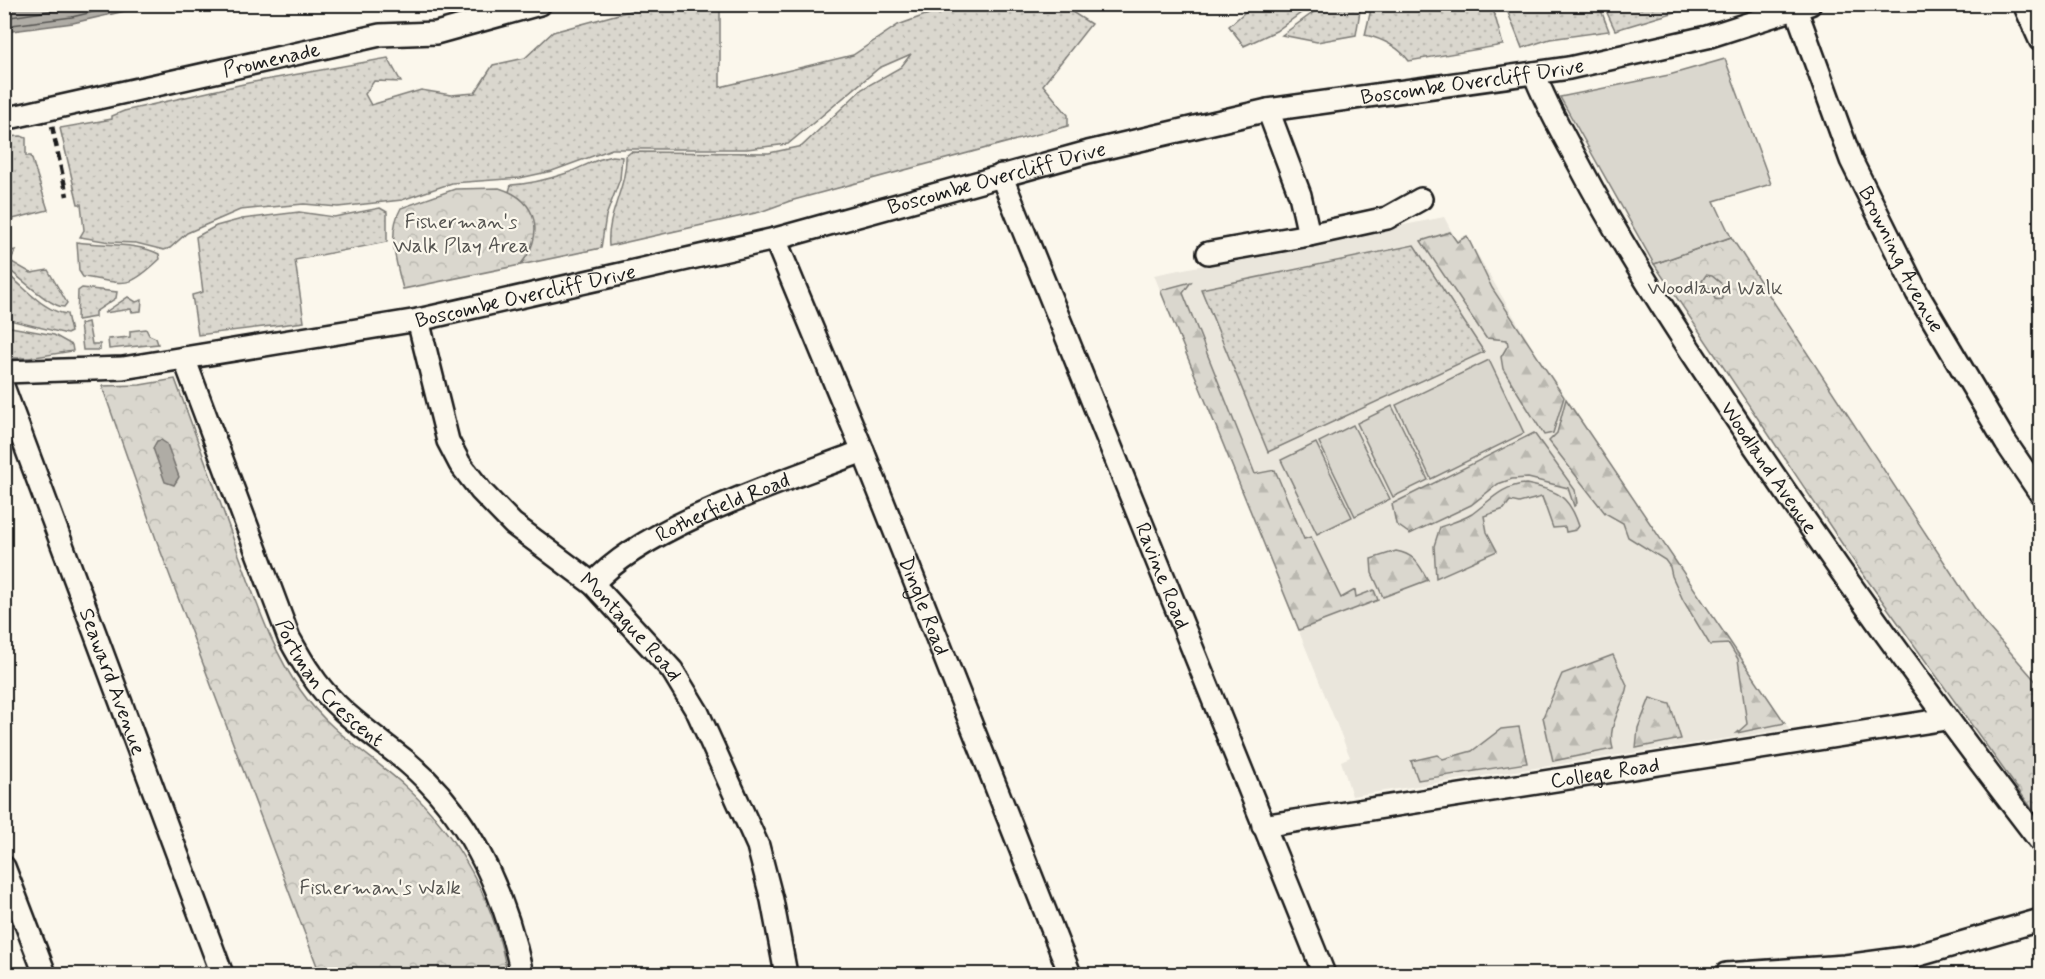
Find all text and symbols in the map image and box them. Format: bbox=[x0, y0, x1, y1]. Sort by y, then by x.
street label: Promenade bbox=[220, 36, 323, 85]
street label: Boscombe Overcliff Drive bbox=[1359, 52, 1587, 112]
street label: Boscombe Overcliff Drive bbox=[884, 135, 1109, 222]
street label: Browning Avenue bbox=[1851, 182, 1950, 338]
park label: Fisherman's Walk Play Area bbox=[393, 208, 529, 260]
street label: Boscombe Overcliff Drive bbox=[412, 258, 639, 335]
park label: Woodland Walk bbox=[1647, 274, 1783, 302]
street label: Woodland Avenue bbox=[1713, 396, 1824, 540]
street label: Rotherfield Road bbox=[651, 466, 794, 549]
street label: Ravine Road bbox=[1128, 519, 1196, 633]
street label: Dingle Road bbox=[891, 553, 955, 660]
street label: Montague Road bbox=[574, 566, 688, 686]
street label: Seaward Avenue bbox=[72, 604, 152, 759]
street label: Portman Crescent bbox=[268, 616, 390, 754]
street label: College Road bbox=[1548, 751, 1662, 796]
park label: Fisherman's Walk bbox=[299, 874, 461, 902]

